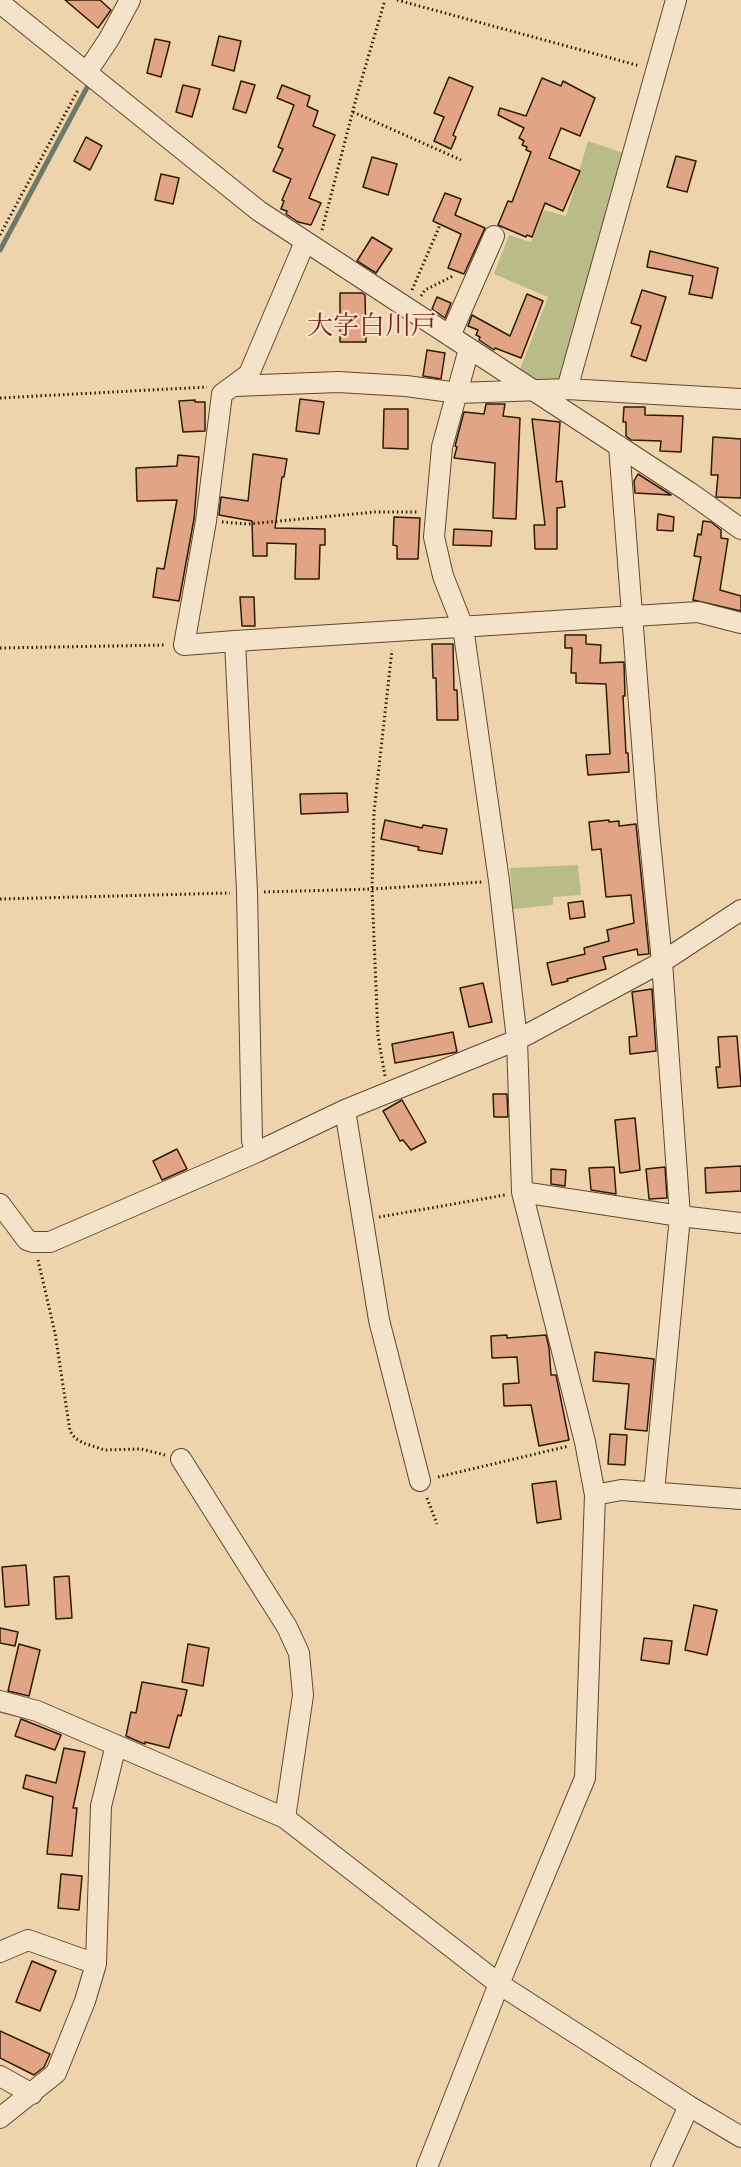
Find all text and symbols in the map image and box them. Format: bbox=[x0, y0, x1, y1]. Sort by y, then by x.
district label: 大字白川戸 bbox=[307, 313, 437, 345]

